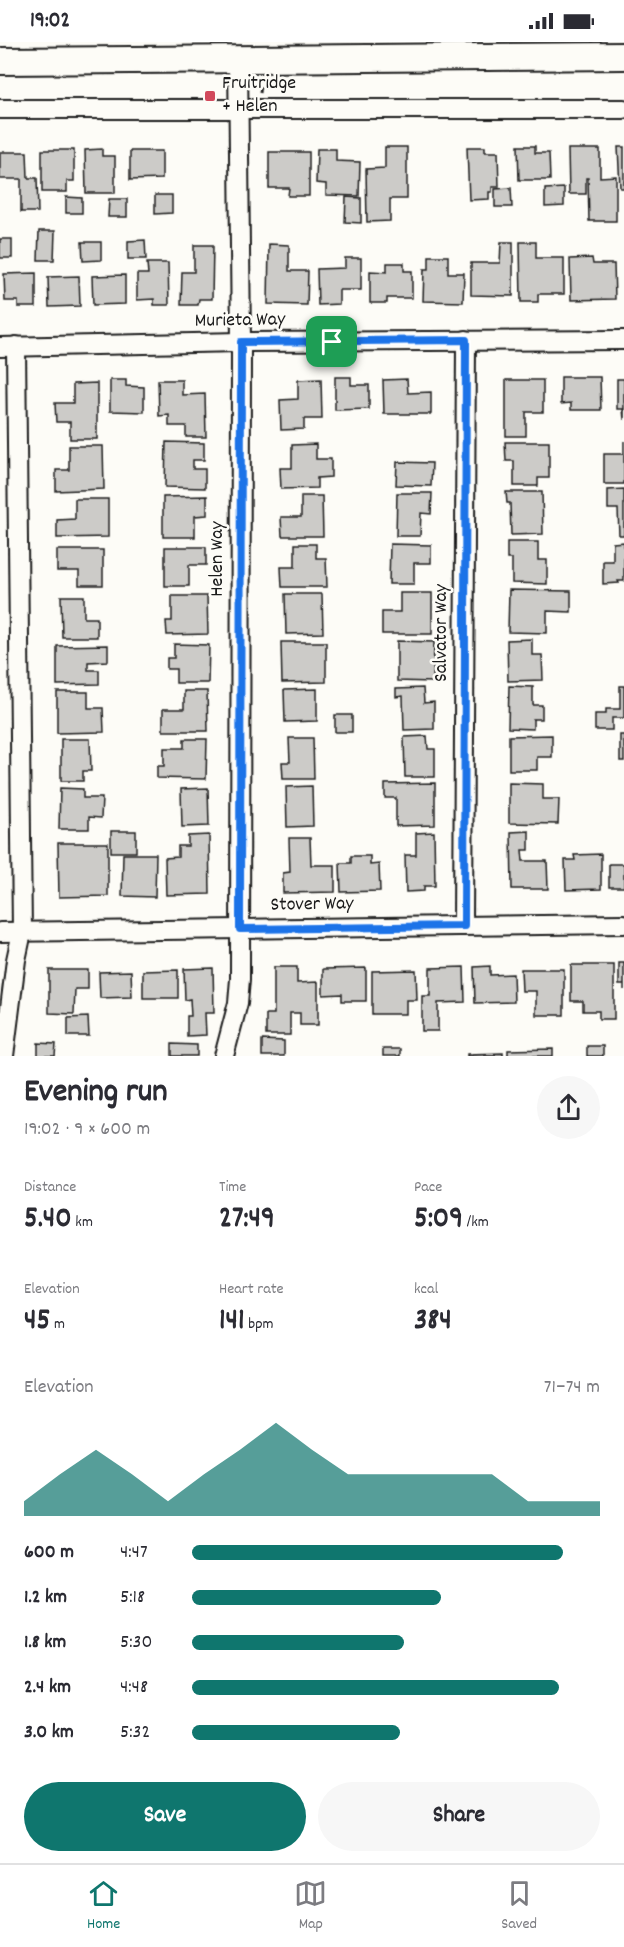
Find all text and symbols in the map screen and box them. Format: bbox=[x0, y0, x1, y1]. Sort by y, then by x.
text: 19:02 bbox=[30, 6, 70, 37]
place label: Fruitridge + Helen bbox=[222, 70, 296, 121]
marker: Fruitridge + Helen bbox=[203, 89, 217, 103]
street label: Murieta Way bbox=[194, 306, 286, 336]
pin bbox=[306, 316, 357, 367]
icon: arrive bbox=[315, 325, 348, 358]
street label: Helen Way bbox=[204, 520, 232, 597]
street label: Salvator Way bbox=[428, 583, 456, 682]
street label: Stover Way bbox=[270, 890, 355, 920]
text: Evening run bbox=[24, 1070, 168, 1117]
button: share bbox=[537, 1076, 600, 1139]
text: 19:02 · 9 × 600 m bbox=[24, 1116, 150, 1144]
text: Distance bbox=[24, 1176, 76, 1199]
text: Time bbox=[219, 1176, 246, 1199]
text: Pace bbox=[414, 1176, 442, 1199]
text: 5.40 bbox=[24, 1199, 72, 1242]
text: 27:49 bbox=[219, 1199, 275, 1242]
text: 5:09 bbox=[414, 1199, 463, 1242]
text: km bbox=[72, 1211, 93, 1234]
text: /km bbox=[463, 1211, 489, 1234]
text: Elevation bbox=[24, 1278, 80, 1301]
text: Heart rate bbox=[219, 1278, 284, 1301]
text: kcal bbox=[414, 1278, 438, 1301]
text: 45 bbox=[24, 1301, 50, 1344]
text: 141 bbox=[219, 1301, 245, 1344]
text: 384 bbox=[414, 1301, 452, 1344]
text: m bbox=[50, 1313, 65, 1336]
text: bpm bbox=[245, 1313, 274, 1336]
text: Elevation bbox=[24, 1374, 94, 1402]
text: 71–74 m bbox=[544, 1374, 600, 1402]
text: 600 m bbox=[24, 1539, 74, 1567]
text: 4:47 bbox=[120, 1539, 148, 1567]
text: 1.2 km bbox=[24, 1584, 67, 1612]
text: 5:18 bbox=[120, 1584, 145, 1612]
text: 1.8 km bbox=[24, 1629, 66, 1657]
text: 5:30 bbox=[120, 1629, 152, 1657]
text: 2.4 km bbox=[24, 1674, 71, 1702]
text: 4:48 bbox=[120, 1674, 148, 1702]
text: 3.0 km bbox=[24, 1719, 74, 1747]
text: 5:32 bbox=[120, 1719, 150, 1747]
button: Save bbox=[24, 1782, 306, 1851]
button: Share bbox=[318, 1782, 600, 1851]
tab: Home bbox=[87, 1877, 120, 1936]
tab: Map bbox=[294, 1877, 327, 1936]
tab: Saved bbox=[501, 1877, 537, 1936]

